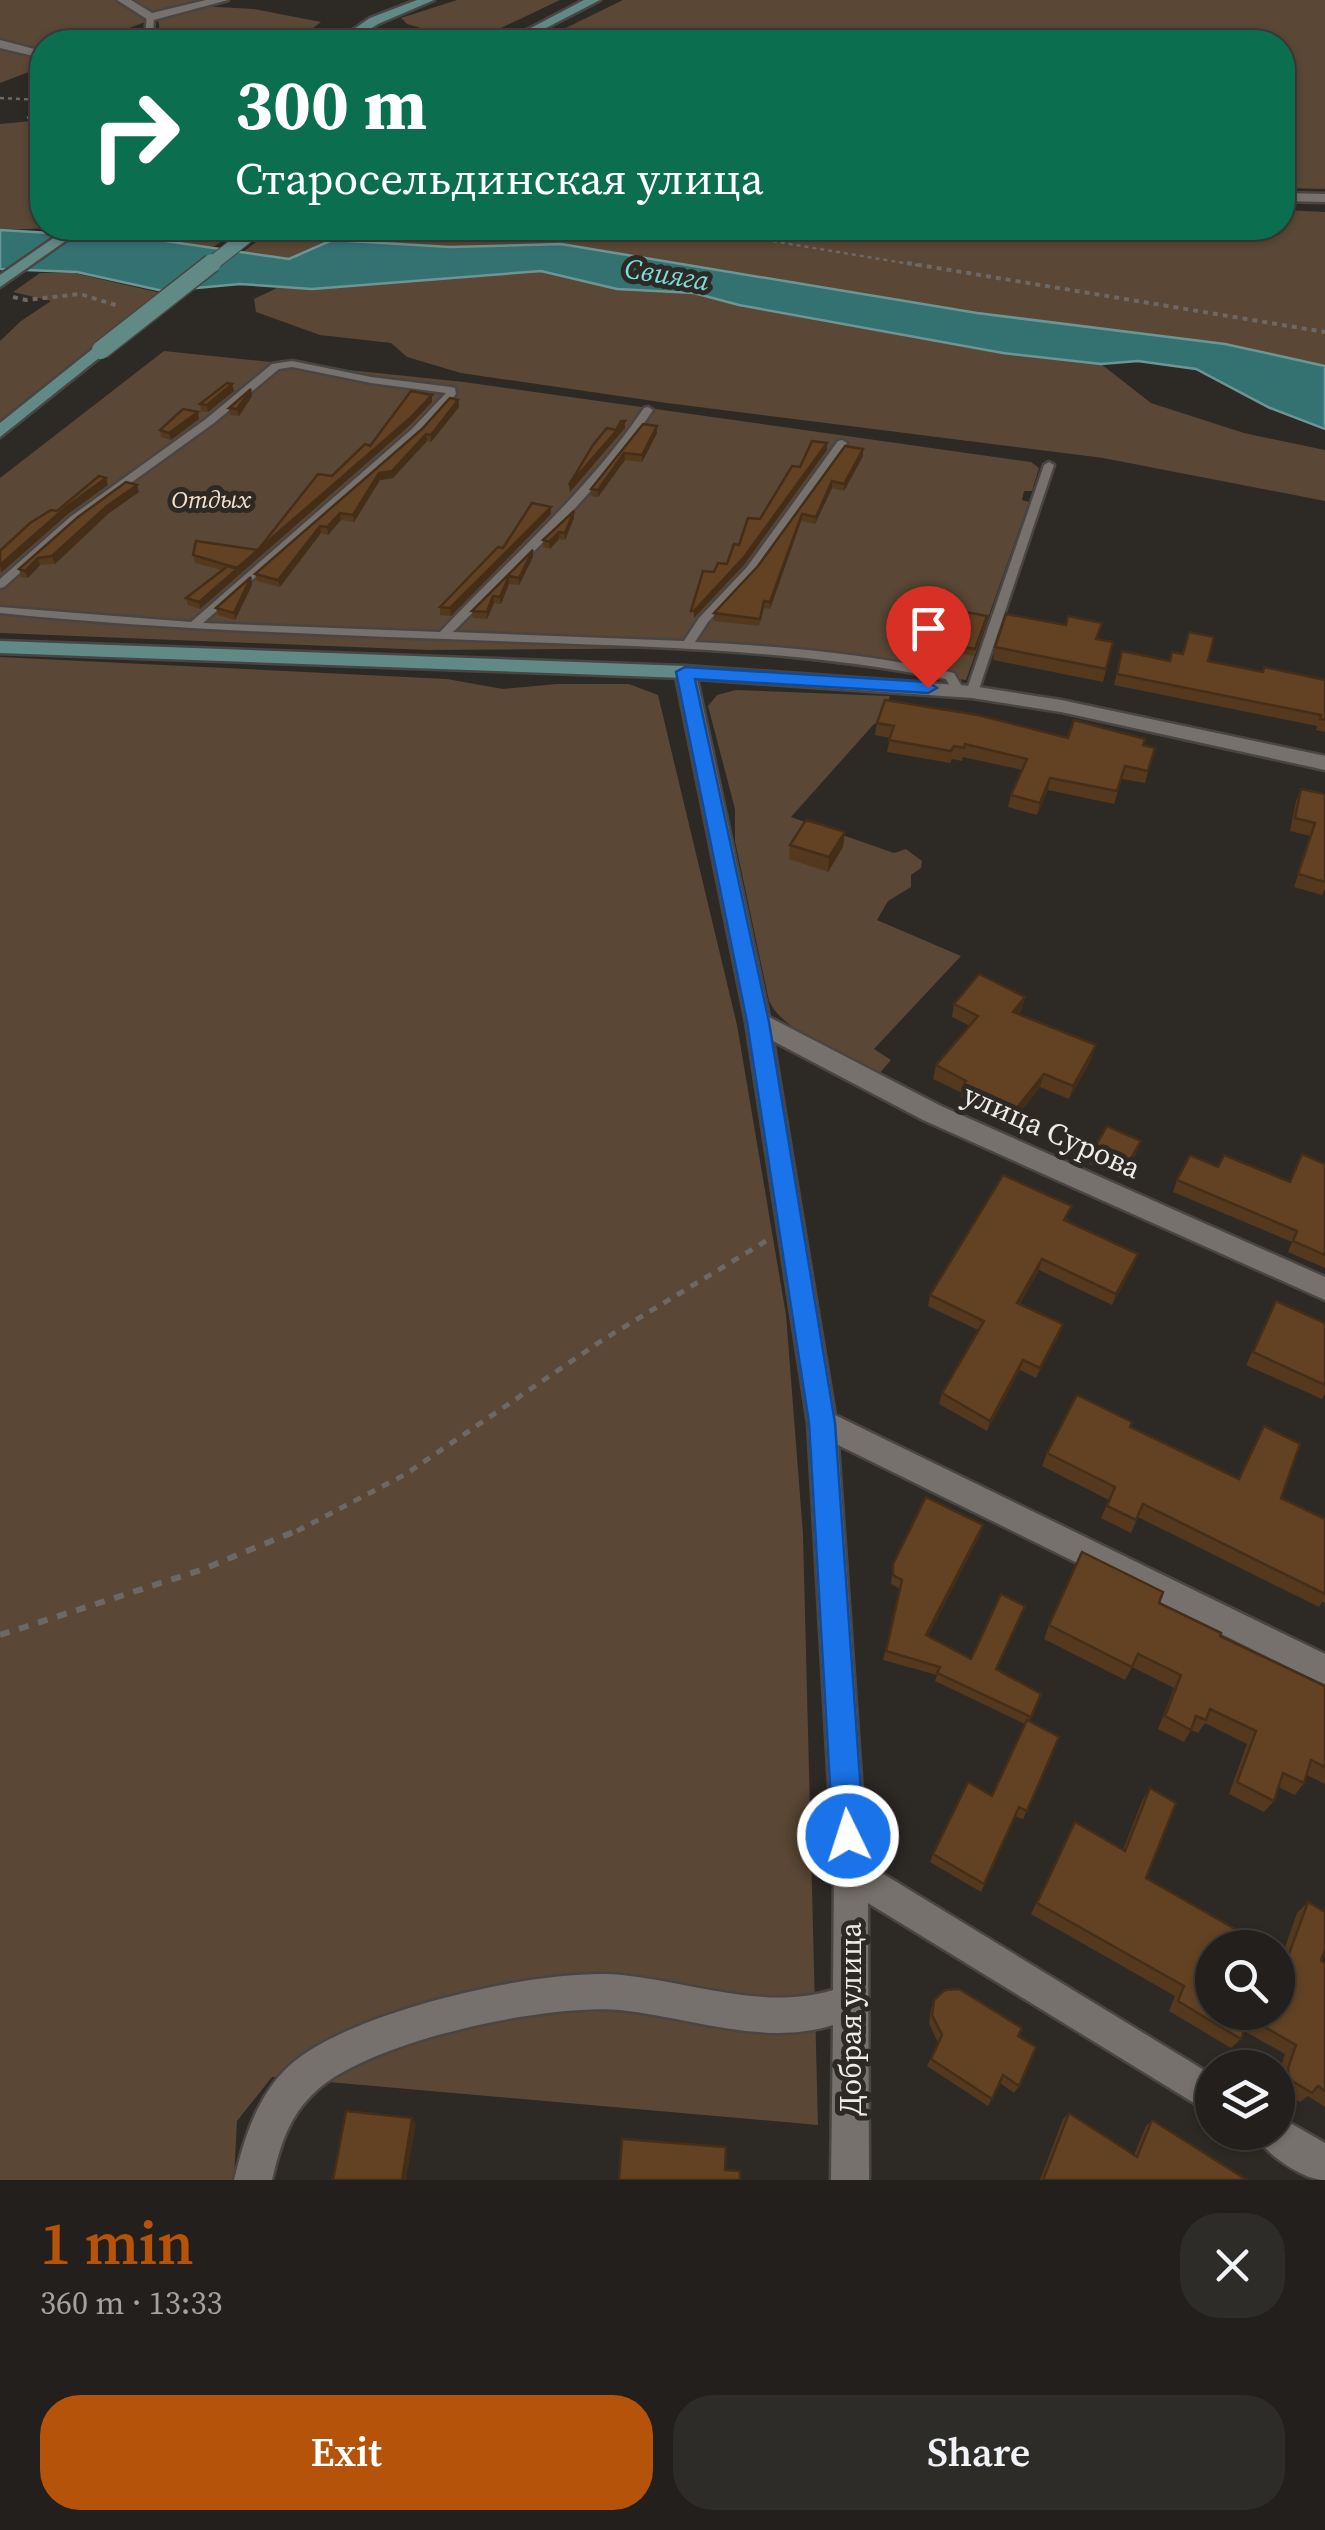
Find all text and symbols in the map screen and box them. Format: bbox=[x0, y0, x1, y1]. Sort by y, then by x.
text: 300 m bbox=[235, 56, 427, 152]
icon: right bbox=[70, 70, 200, 200]
text: Старосельдинская улица bbox=[235, 147, 764, 209]
water label: Свияга bbox=[622, 249, 712, 299]
park label: Отдых bbox=[171, 482, 252, 516]
pin bbox=[886, 586, 971, 689]
icon: arrive bbox=[901, 601, 956, 656]
street label: улица Сурова bbox=[957, 1074, 1148, 1189]
position arrow bbox=[796, 1784, 900, 1888]
street label: Добрая улица bbox=[830, 1922, 871, 2116]
map controls bbox=[1195, 1930, 1295, 2150]
button: search bbox=[1195, 1930, 1295, 2030]
button: layers bbox=[1195, 2050, 1295, 2150]
text: 1 min bbox=[40, 2202, 194, 2284]
button: close bbox=[1180, 2213, 1285, 2318]
text: 360 m · 13:33 bbox=[40, 2281, 222, 2325]
button: Exit bbox=[40, 2395, 653, 2510]
button: Share bbox=[673, 2395, 1285, 2510]

